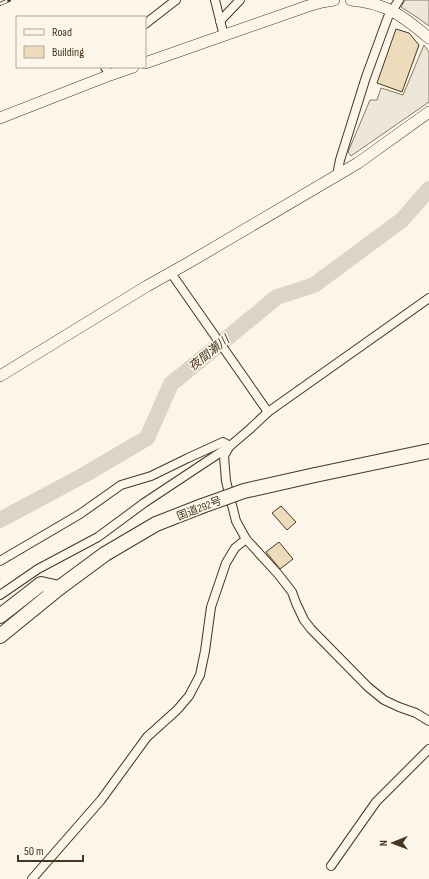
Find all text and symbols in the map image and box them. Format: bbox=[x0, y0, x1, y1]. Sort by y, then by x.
legend bbox=[16, 16, 146, 68]
text: Road bbox=[52, 25, 72, 40]
text: Building bbox=[52, 45, 84, 60]
water label: 夜間瀬川 bbox=[186, 331, 234, 374]
street label: 国道292号 bbox=[175, 494, 223, 523]
north arrow bbox=[373, 823, 413, 863]
scale bar bbox=[18, 837, 83, 863]
text: N bbox=[377, 840, 390, 846]
text: 50 m bbox=[24, 844, 44, 859]

